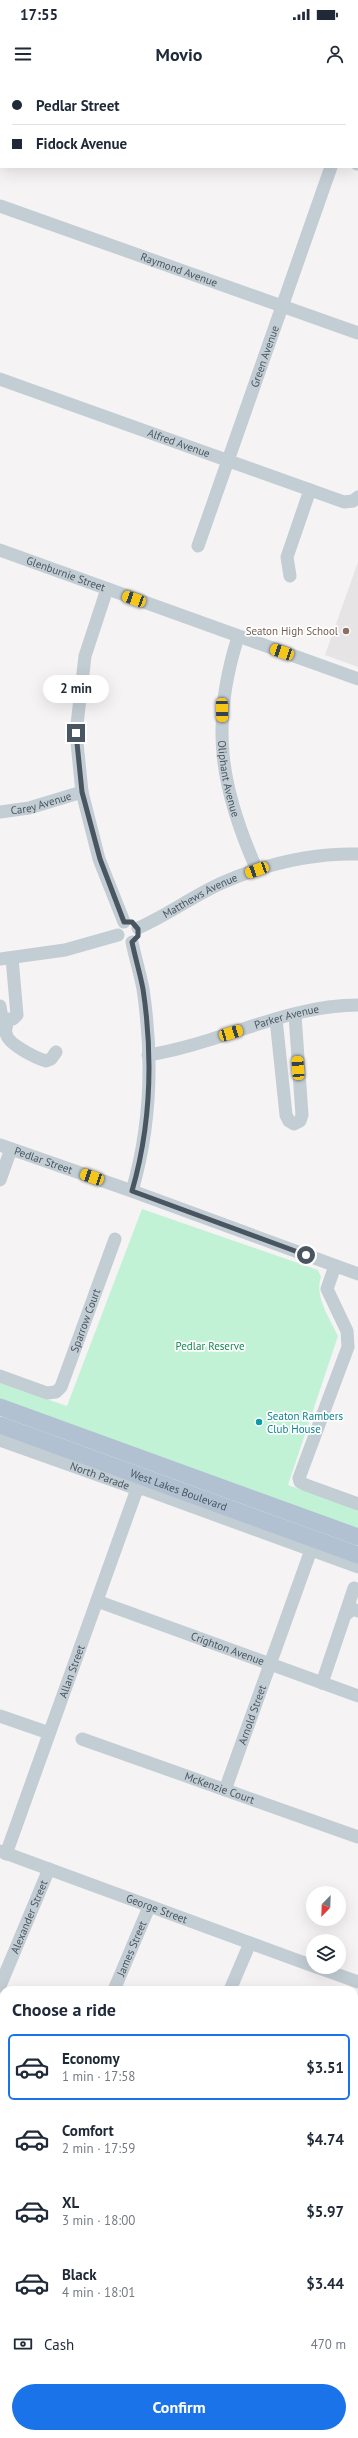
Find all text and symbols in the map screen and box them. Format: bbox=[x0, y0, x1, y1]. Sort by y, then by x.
text: 17:55 bbox=[20, 5, 58, 24]
icon: menu bbox=[12, 43, 34, 65]
text: Movio bbox=[156, 43, 202, 66]
icon: person bbox=[324, 43, 346, 65]
text: Pedlar Street bbox=[36, 96, 120, 115]
text: Fidock Avenue bbox=[36, 134, 127, 153]
street label: Raymond Avenue bbox=[139, 249, 220, 290]
street label: Green Avenue bbox=[247, 323, 282, 389]
street label: Alfred Avenue bbox=[146, 425, 212, 461]
street label: Glenburnie Street bbox=[25, 553, 107, 594]
car bbox=[121, 589, 147, 609]
place label: Seaton High School bbox=[246, 624, 339, 638]
marker: Seaton High School bbox=[341, 626, 351, 636]
car bbox=[269, 642, 295, 662]
callout: 2 min bbox=[43, 675, 109, 703]
text: 2 min bbox=[60, 680, 92, 697]
car bbox=[216, 698, 228, 722]
route end bbox=[67, 724, 85, 742]
street label: Oliphant Avenue bbox=[215, 740, 243, 819]
street label: Carey Avenue bbox=[10, 788, 73, 817]
car bbox=[244, 860, 270, 880]
street label: Matthews Avenue bbox=[160, 870, 240, 921]
street label: Parker Avenue bbox=[252, 1002, 321, 1032]
car bbox=[218, 1024, 244, 1042]
car bbox=[291, 1056, 305, 1080]
street label: Pedlar Street bbox=[12, 1144, 75, 1177]
car bbox=[79, 1167, 105, 1187]
route start bbox=[297, 1246, 315, 1264]
street label: Sparrow Court bbox=[67, 1286, 103, 1354]
park label: Pedlar Reserve bbox=[176, 1339, 245, 1353]
place label: Seaton Rambers Club House bbox=[267, 1409, 343, 1436]
marker: Seaton Rambers Club House bbox=[254, 1417, 264, 1427]
street label: North Parade bbox=[68, 1459, 132, 1493]
street label: West Lakes Boulevard bbox=[128, 1466, 229, 1514]
street label: Crighton Avenue bbox=[189, 1629, 267, 1668]
street label: Allan Street bbox=[56, 1643, 88, 1700]
street label: Arnold Street bbox=[235, 1683, 269, 1746]
street label: McKenzie Court bbox=[183, 1769, 257, 1807]
street label: Alexander Street bbox=[7, 1878, 51, 1956]
north arrow bbox=[306, 1886, 346, 1926]
map controls bbox=[306, 1886, 346, 1974]
street label: George Street bbox=[124, 1891, 190, 1926]
street label: James Street bbox=[113, 1918, 149, 1979]
button: layers bbox=[306, 1934, 346, 1974]
text: Choose a ride bbox=[12, 1998, 116, 2021]
icon: car bbox=[14, 2049, 50, 2085]
text: Economy bbox=[62, 2049, 120, 2068]
text: $3.51 bbox=[306, 2058, 344, 2077]
text: 1 min · 17:58 bbox=[62, 2068, 135, 2085]
icon: car bbox=[14, 2121, 50, 2157]
text: Comfort bbox=[62, 2121, 114, 2140]
text: $4.74 bbox=[306, 2130, 344, 2149]
text: 2 min · 17:59 bbox=[62, 2140, 135, 2157]
icon: car bbox=[14, 2193, 50, 2229]
text: XL bbox=[62, 2193, 79, 2212]
text: $5.97 bbox=[306, 2202, 344, 2221]
text: 3 min · 18:00 bbox=[62, 2212, 135, 2229]
icon: car bbox=[14, 2265, 50, 2301]
text: Black bbox=[62, 2265, 97, 2284]
text: $3.44 bbox=[306, 2274, 344, 2293]
text: 4 min · 18:01 bbox=[62, 2284, 135, 2301]
icon: cash bbox=[12, 2333, 34, 2355]
text: Cash bbox=[44, 2335, 74, 2354]
text: 470 m bbox=[311, 2336, 346, 2353]
button: Confirm bbox=[12, 2384, 346, 2430]

